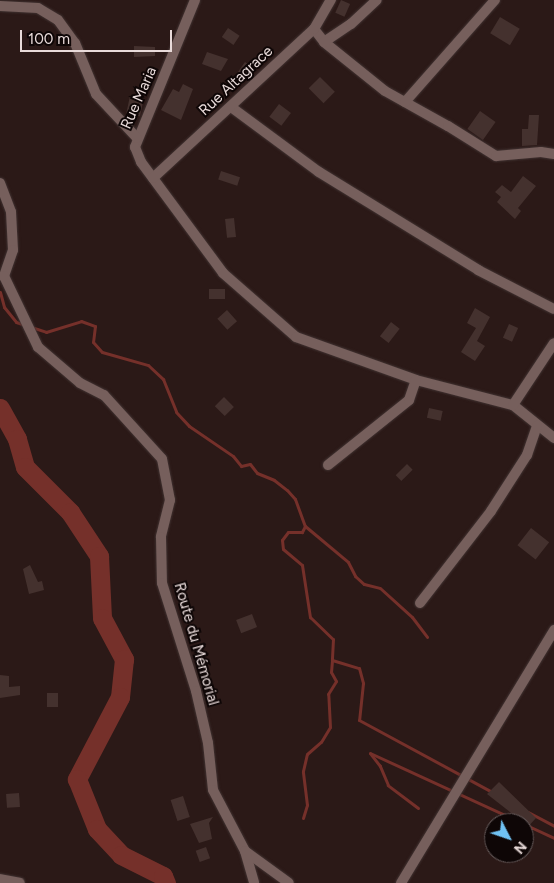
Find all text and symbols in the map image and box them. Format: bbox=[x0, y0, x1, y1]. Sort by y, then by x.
scale bar bbox=[22, 20, 175, 52]
text: 100 m bbox=[28, 30, 70, 48]
street label: Rue Altagrace bbox=[195, 42, 277, 120]
street label: Rue Maria bbox=[117, 64, 161, 132]
street label: Route du Mémorial bbox=[170, 581, 222, 707]
north arrow bbox=[484, 813, 534, 863]
text: N bbox=[510, 838, 530, 857]

